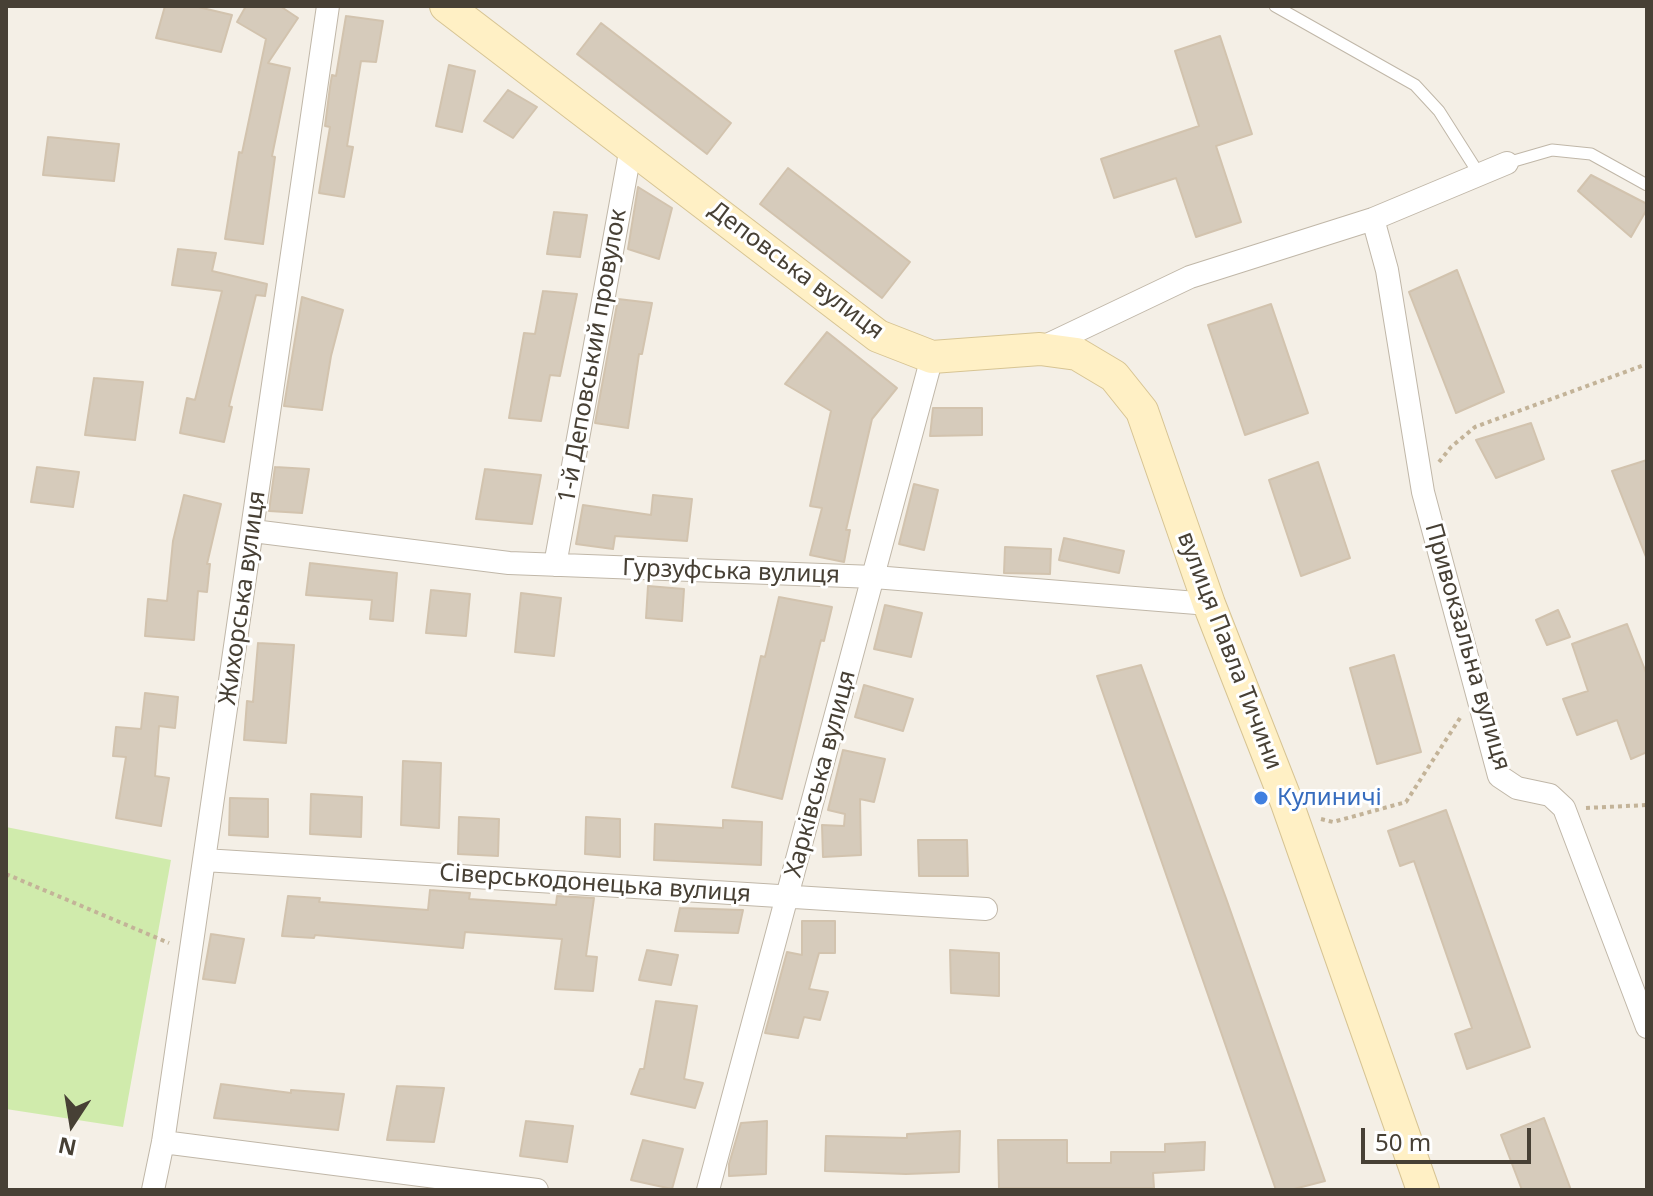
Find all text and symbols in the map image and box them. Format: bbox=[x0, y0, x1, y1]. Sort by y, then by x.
street label: Деповська вулиця bbox=[703, 196, 889, 346]
street label: 1-й Деповський провулок bbox=[553, 207, 633, 505]
street label: Жихорська вулиця bbox=[214, 489, 272, 707]
street label: Привокзальна вулиця bbox=[1418, 520, 1516, 774]
street label: вулиця Павла Тичини bbox=[1170, 528, 1288, 774]
street label: Гурзуфська вулиця bbox=[622, 554, 840, 590]
street label: Харківська вулиця bbox=[780, 667, 862, 881]
place label: Кулиничі bbox=[1277, 784, 1382, 812]
marker: Кулиничі bbox=[1252, 789, 1270, 807]
street label: Сіверськодонецька вулиця bbox=[438, 859, 752, 909]
north arrow bbox=[32, 1084, 112, 1164]
scale bar bbox=[1365, 1112, 1535, 1162]
text: 50 m bbox=[1375, 1125, 1431, 1158]
text: N bbox=[55, 1131, 79, 1164]

